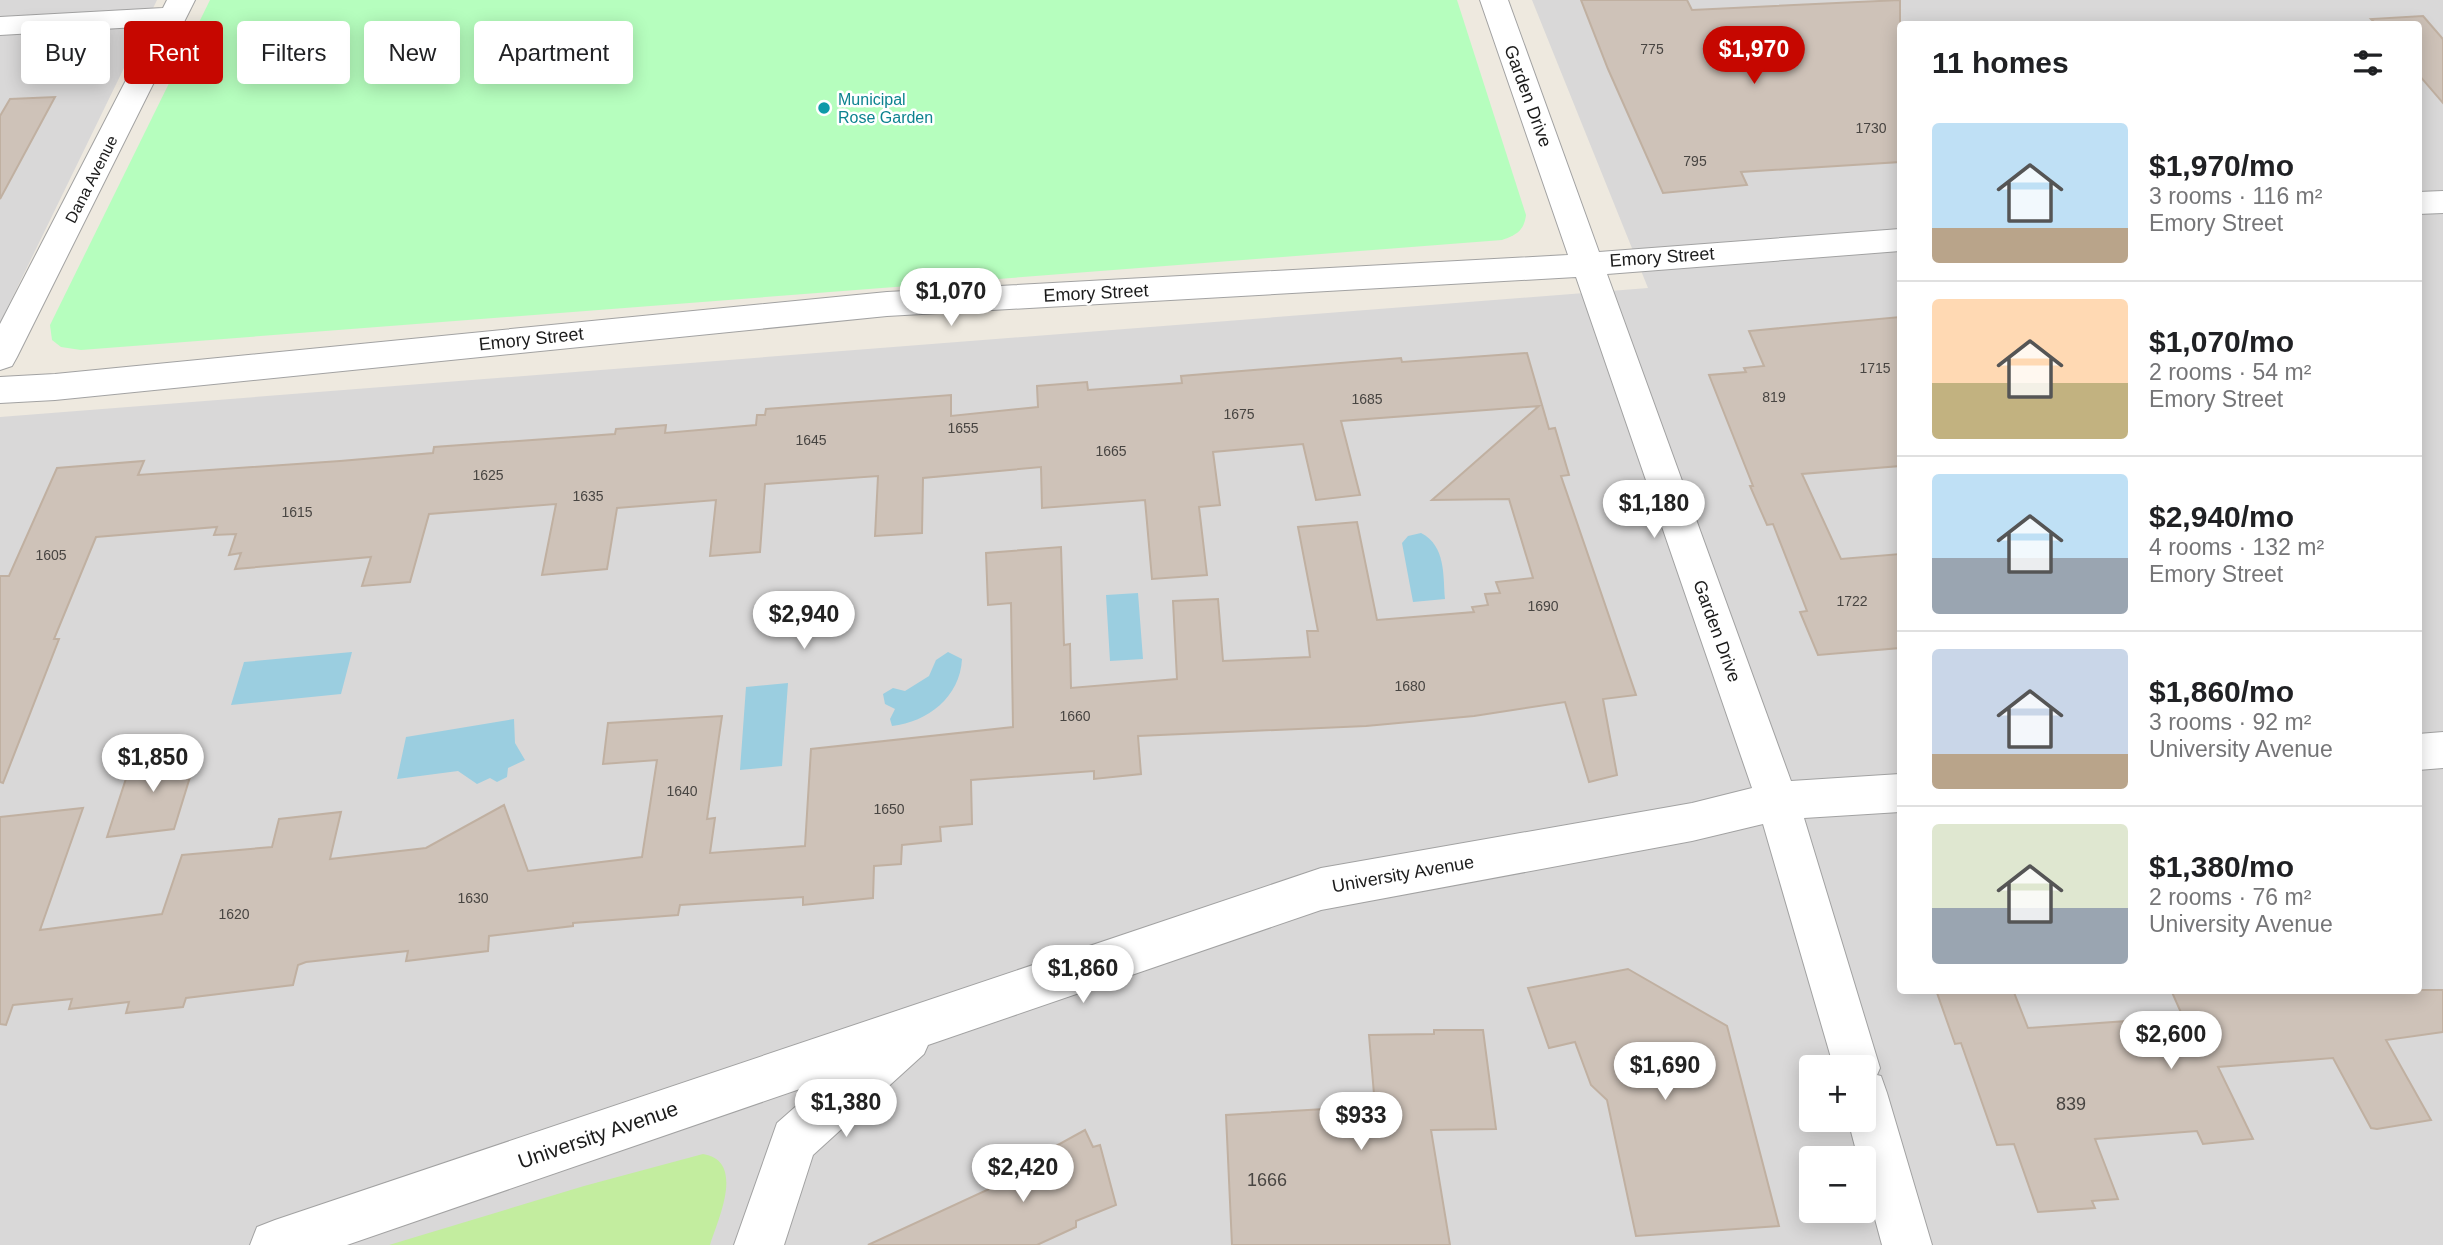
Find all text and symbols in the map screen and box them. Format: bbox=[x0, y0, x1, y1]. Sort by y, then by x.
chip: Buy bbox=[21, 21, 110, 84]
chip: Rent bbox=[124, 21, 223, 84]
chip: Filters bbox=[237, 21, 350, 84]
chip: New bbox=[364, 21, 460, 84]
chip: Apartment bbox=[474, 21, 633, 84]
pin: $1,970 bbox=[1697, 27, 1811, 86]
text: $1,970 bbox=[1719, 36, 1789, 62]
house number: 775 bbox=[1640, 41, 1664, 57]
street label: Garden Drive bbox=[1500, 42, 1556, 150]
icon: filters bbox=[2349, 44, 2387, 82]
text: 11 homes bbox=[1932, 46, 2069, 79]
place label: Municipal Rose Garden bbox=[838, 91, 933, 126]
marker: Municipal Rose Garden bbox=[816, 100, 832, 116]
house number: 1730 bbox=[1855, 120, 1887, 136]
street label: Dana Avenue bbox=[62, 133, 121, 226]
text: $1,970/mo bbox=[2149, 149, 2294, 182]
icon: home bbox=[1988, 151, 2072, 235]
house number: 795 bbox=[1683, 153, 1707, 169]
text: 3 rooms · 116 m² bbox=[2149, 183, 2322, 209]
text: Emory Street bbox=[2149, 210, 2283, 236]
street label: Emory Street bbox=[1609, 243, 1715, 271]
pin: $1,070 bbox=[894, 268, 1008, 328]
text: $1,070 bbox=[916, 278, 986, 304]
street label: Emory Street bbox=[1043, 280, 1149, 306]
street label: Emory Street bbox=[478, 324, 584, 354]
text: $1,070/mo bbox=[2149, 325, 2294, 358]
icon: home bbox=[1988, 327, 2072, 411]
text: 2 rooms · 54 m² bbox=[2149, 359, 2311, 385]
house number: 1715 bbox=[1859, 360, 1891, 376]
text: Emory Street bbox=[2149, 386, 2283, 412]
house number: 819 bbox=[1762, 389, 1786, 405]
house number: 1685 bbox=[1351, 391, 1383, 407]
house number: 1675 bbox=[1223, 406, 1255, 422]
house number: 1655 bbox=[947, 420, 979, 436]
house number: 1645 bbox=[795, 432, 827, 448]
house number: 1665 bbox=[1095, 443, 1127, 459]
house number: 1625 bbox=[472, 467, 504, 483]
pin: $1,180 bbox=[1597, 480, 1711, 540]
house number: 1635 bbox=[572, 488, 604, 504]
text: $1,180 bbox=[1619, 490, 1689, 516]
text: $2,940/mo bbox=[2149, 500, 2294, 533]
icon: home bbox=[1988, 502, 2072, 586]
house number: 1615 bbox=[281, 504, 313, 520]
text: 4 rooms · 132 m² bbox=[2149, 534, 2324, 560]
house number: 1605 bbox=[35, 547, 67, 563]
text: Emory Street bbox=[2149, 561, 2283, 587]
street label: Garden Drive bbox=[1689, 577, 1745, 685]
pin: $2,940 bbox=[747, 592, 861, 651]
house number: 1722 bbox=[1836, 593, 1868, 609]
house number: 1690 bbox=[1527, 598, 1559, 614]
text: $2,940 bbox=[769, 601, 839, 627]
text: $1,860/mo bbox=[2149, 675, 2294, 708]
icon: home bbox=[1988, 677, 2072, 761]
house number: 1680 bbox=[1394, 678, 1426, 694]
house number: 1660 bbox=[1059, 708, 1091, 724]
text: 3 rooms · 92 m² bbox=[2149, 709, 2311, 735]
pin: $1,850 bbox=[96, 734, 210, 794]
text: University Avenue bbox=[2149, 736, 2333, 762]
text: $1,850 bbox=[118, 744, 188, 770]
house number: 1640 bbox=[666, 783, 698, 799]
house number: 1650 bbox=[873, 801, 905, 817]
text: $1,380/mo bbox=[2149, 850, 2294, 883]
street label: University Avenue bbox=[1330, 852, 1476, 896]
icon: home bbox=[1988, 852, 2072, 936]
text: 2 rooms · 76 m² bbox=[2149, 884, 2311, 910]
house number: 1630 bbox=[457, 890, 489, 906]
house number: 1620 bbox=[218, 906, 250, 922]
text: University Avenue bbox=[2149, 911, 2333, 937]
pin: $1,860 bbox=[1026, 946, 1140, 1005]
text: $1,860 bbox=[1048, 955, 1118, 981]
pin: $2,600 bbox=[2114, 1012, 2228, 1071]
text: $2,600 bbox=[2136, 1021, 2206, 1047]
pin: $1,690 bbox=[1608, 1042, 1722, 1102]
text: $1,690 bbox=[1630, 1052, 1700, 1078]
map controls bbox=[1799, 1055, 1876, 1223]
button: + bbox=[1799, 1055, 1876, 1132]
pin: $1,380 bbox=[789, 1080, 903, 1139]
text: $1,380 bbox=[811, 1089, 881, 1115]
pin: $933 bbox=[1320, 1092, 1402, 1152]
house number: 839 bbox=[2056, 1094, 2086, 1114]
street label: University Avenue bbox=[515, 1096, 681, 1173]
text: $933 bbox=[1335, 1102, 1387, 1128]
pin: $2,420 bbox=[966, 1144, 1080, 1204]
button: − bbox=[1799, 1146, 1876, 1223]
text: $2,420 bbox=[988, 1154, 1058, 1180]
house number: 1666 bbox=[1247, 1170, 1287, 1190]

